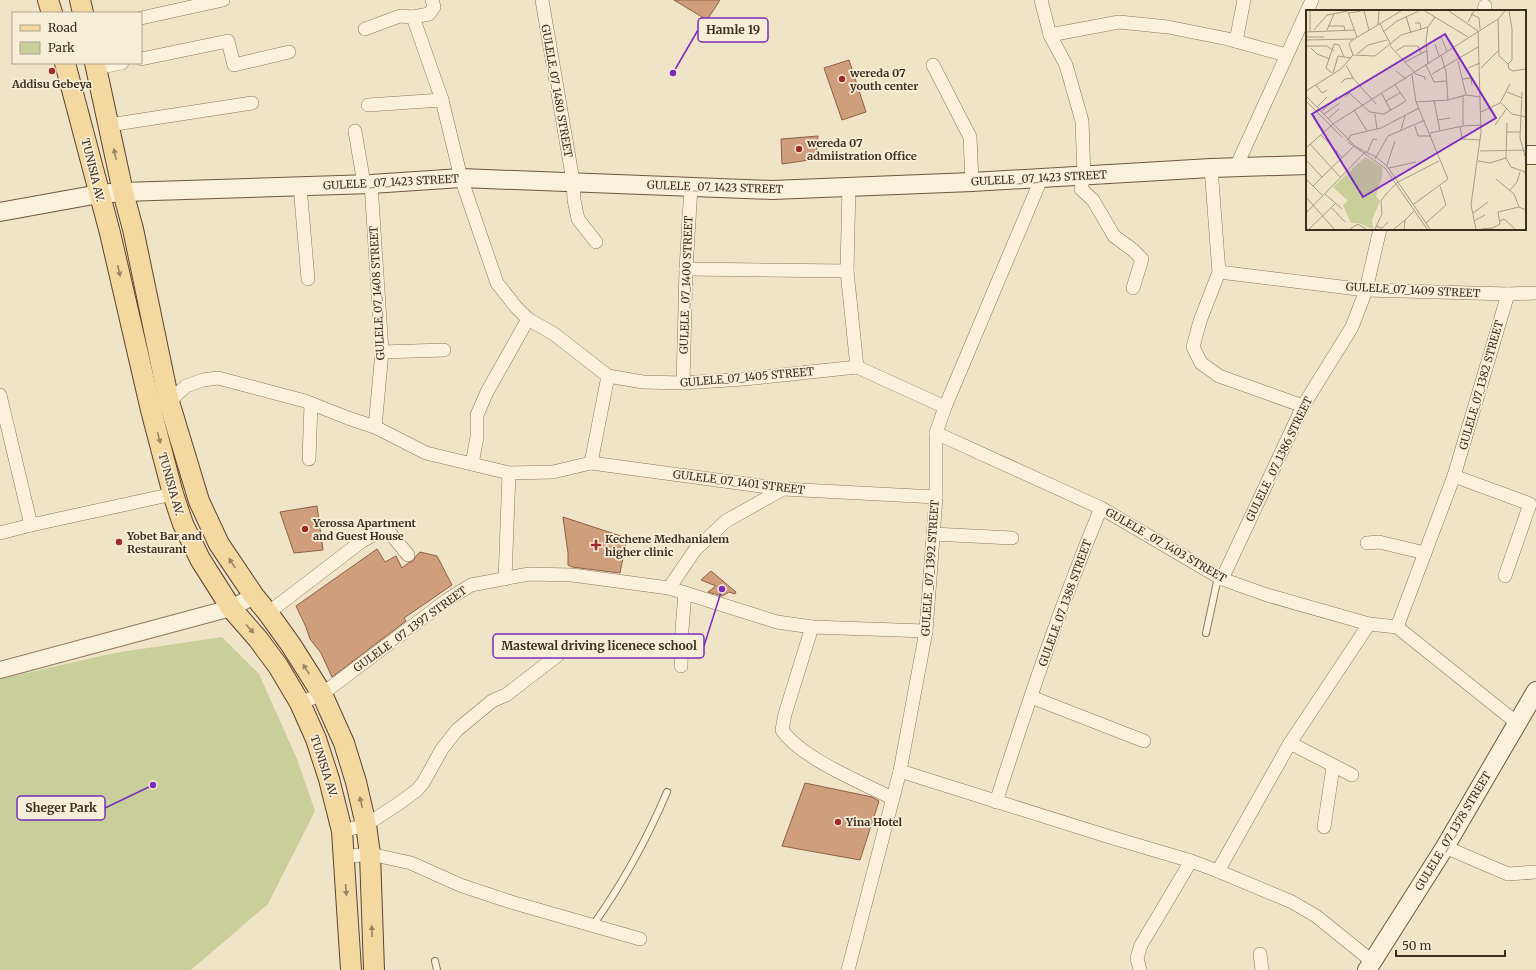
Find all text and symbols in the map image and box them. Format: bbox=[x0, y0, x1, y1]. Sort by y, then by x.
inset map bbox=[1306, 10, 1526, 230]
legend bbox=[12, 12, 142, 64]
callout: Hamle 19 bbox=[698, 18, 768, 42]
text: Road bbox=[48, 20, 77, 35]
text: Hamle 19 bbox=[706, 22, 760, 37]
street label: GULELE_07_1480 STREET bbox=[538, 23, 576, 159]
text: Park bbox=[48, 40, 75, 55]
marker: Addisu Gebeya bbox=[47, 66, 57, 76]
place label: wereda 07 youth center bbox=[849, 66, 918, 93]
marker: wereda 07 youth center bbox=[837, 74, 847, 84]
place label: Addisu Gebeya bbox=[11, 77, 92, 91]
place label: wereda 07 admiistration Office bbox=[806, 136, 917, 163]
street label: TUNISIA AV. bbox=[78, 137, 108, 203]
marker: wereda 07 admiistration Office bbox=[794, 144, 804, 154]
one-way arrow bbox=[111, 148, 117, 160]
street label: GULELE _07_1423 STREET bbox=[971, 167, 1108, 189]
street label: GULELE _07_1423 STREET bbox=[323, 171, 460, 193]
street label: GULELE _07_1423 STREET bbox=[647, 178, 784, 196]
street label: GULELE _07_1400 STREET bbox=[677, 215, 695, 354]
street label: GULELE_07_1408 STREET bbox=[366, 225, 388, 361]
one-way arrow bbox=[116, 265, 122, 277]
street label: GULELE_07_1409 STREET bbox=[1345, 279, 1481, 301]
street label: GULELE_07_1382 STREET bbox=[1456, 318, 1506, 451]
street label: GULELE_07_1405 STREET bbox=[679, 364, 815, 390]
street label: GULELE _07_1386 STREET bbox=[1243, 394, 1316, 524]
one-way arrow bbox=[156, 432, 162, 445]
street label: TUNISIA AV. bbox=[155, 451, 187, 517]
street label: GULELE_07_1401 STREET bbox=[672, 467, 806, 497]
street label: GULELE _07_1392 STREET bbox=[918, 499, 942, 637]
street label: GULELE _07_1403 STREET bbox=[1103, 505, 1229, 586]
place label: Yerossa Apartment and Guest House bbox=[312, 516, 417, 543]
marker: Yerossa Apartment and Guest House bbox=[300, 524, 310, 534]
place label: Yobet Bar and Restaurant bbox=[126, 529, 202, 556]
place label: Kechene Medhanialem higher clinic bbox=[605, 532, 729, 559]
marker: Yobet Bar and Restaurant bbox=[114, 537, 124, 547]
street label: GULELE_07_1388 STREET bbox=[1035, 537, 1095, 668]
marker: Kechene Medhanialem higher clinic bbox=[590, 539, 602, 551]
one-way arrow bbox=[228, 558, 236, 568]
street label: GULELE _07_1397 STREET bbox=[351, 583, 470, 675]
one-way arrow bbox=[245, 624, 254, 634]
callout: Mastewal driving licenece school bbox=[493, 634, 704, 658]
text: Mastewal driving licenece school bbox=[501, 638, 697, 653]
one-way arrow bbox=[303, 664, 310, 675]
street label: TUNISIA AV. bbox=[307, 733, 341, 799]
street label: GULELE _07_1378 STREET bbox=[1412, 769, 1494, 893]
callout: Sheger Park bbox=[17, 796, 105, 820]
one-way arrow bbox=[357, 796, 363, 808]
text: Sheger Park bbox=[25, 800, 97, 815]
place label: Yina Hotel bbox=[845, 815, 902, 829]
marker: Yina Hotel bbox=[833, 817, 843, 827]
one-way arrow bbox=[342, 884, 349, 896]
one-way arrow bbox=[369, 924, 375, 937]
scale bar bbox=[1396, 932, 1505, 958]
text: 50 m bbox=[1402, 938, 1431, 953]

